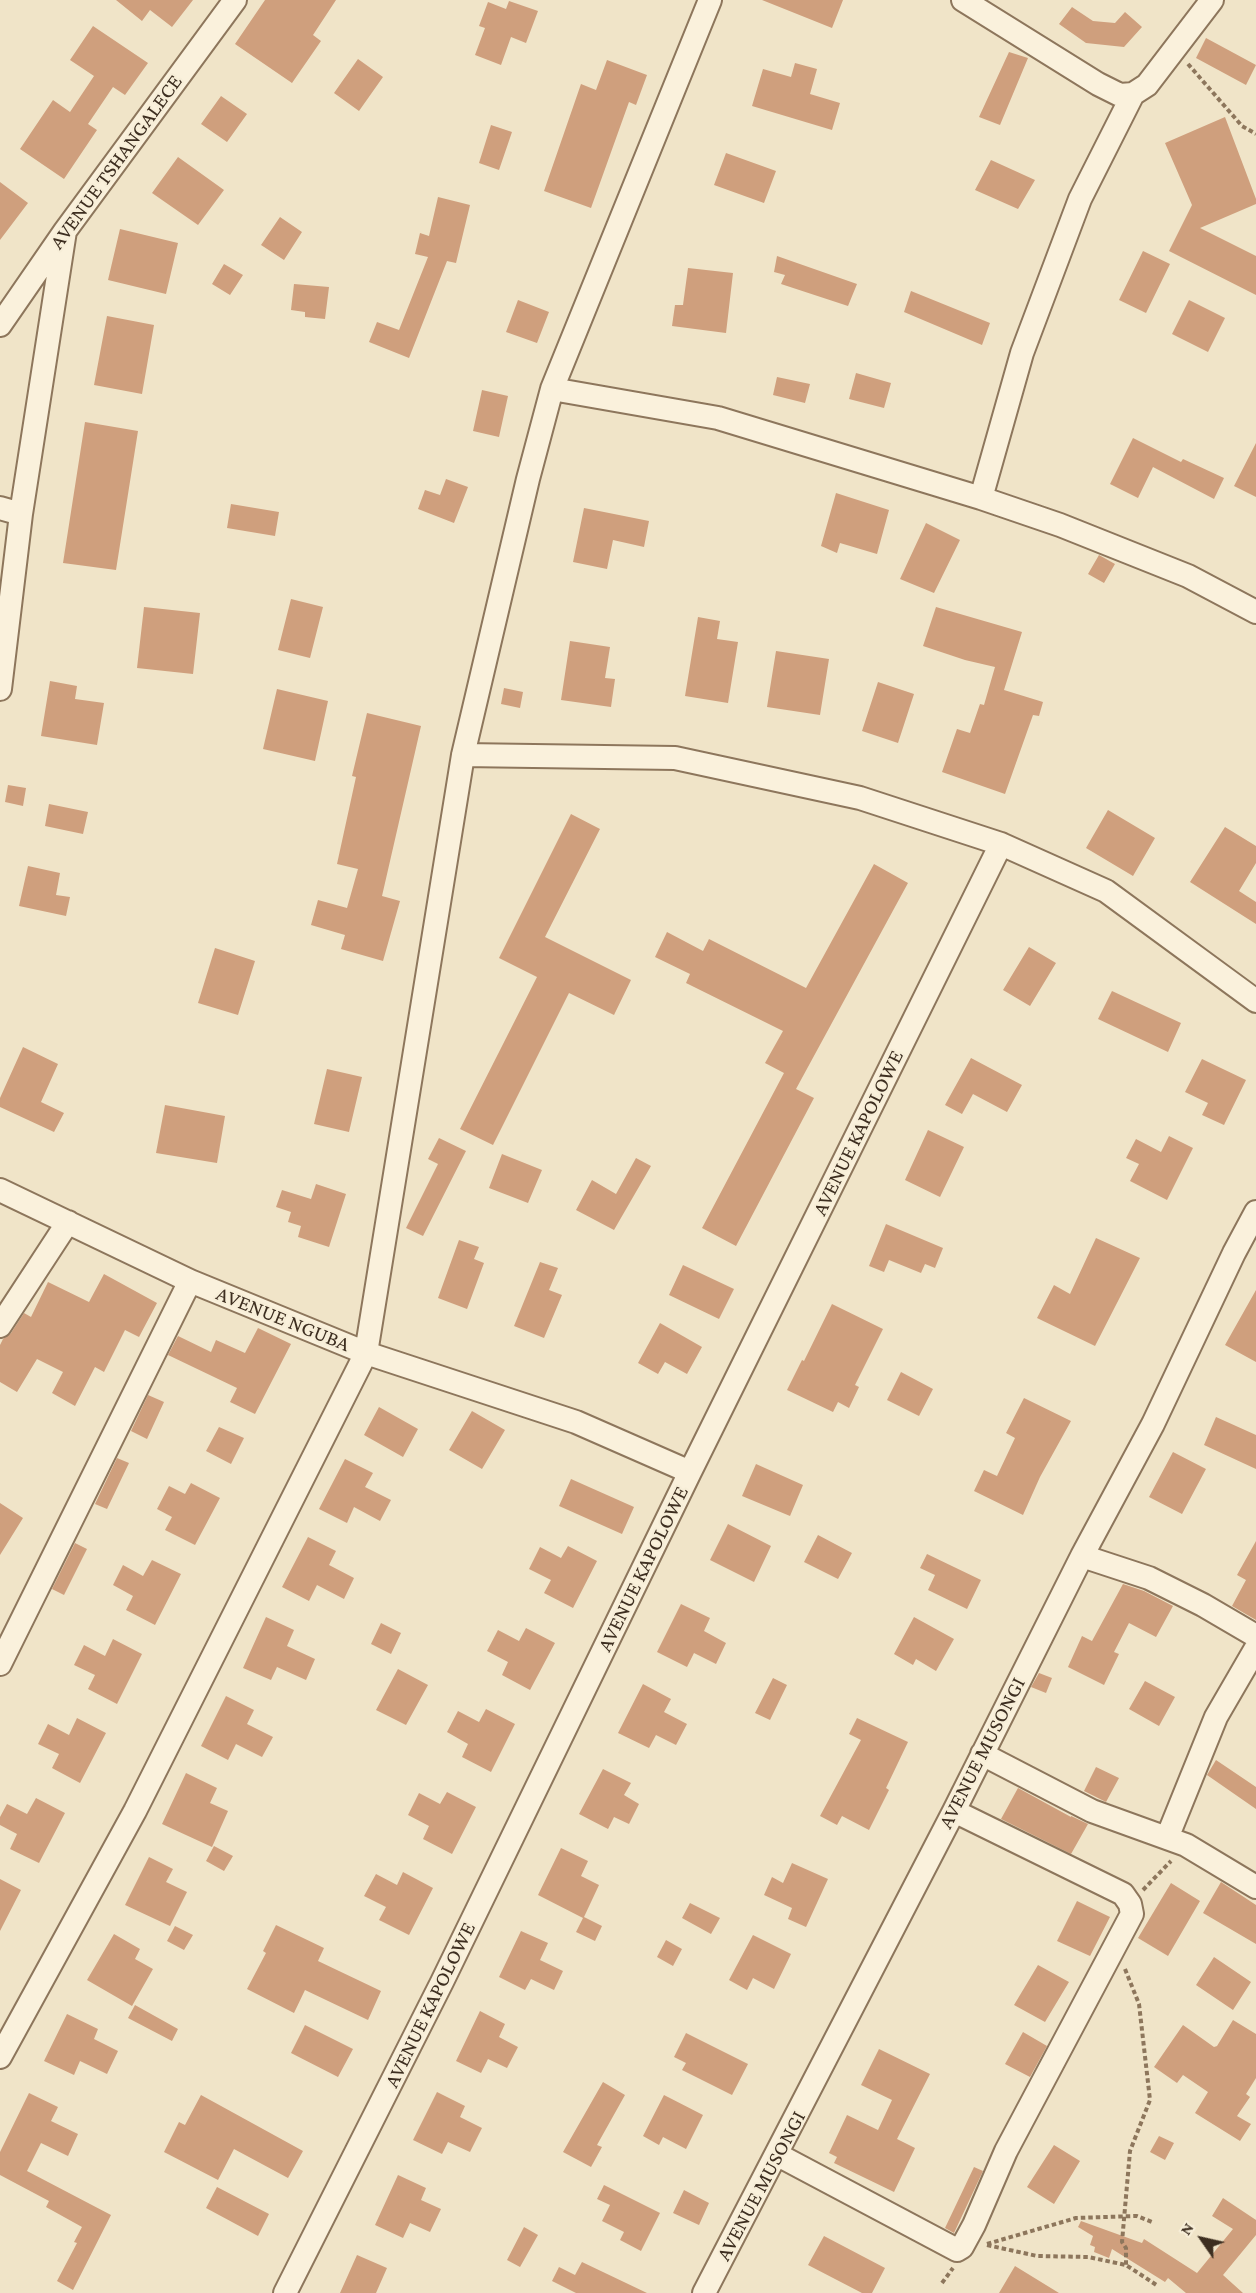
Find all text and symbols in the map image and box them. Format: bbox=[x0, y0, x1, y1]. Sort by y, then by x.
street label: AVENUE TSHANGALECE bbox=[44, 70, 188, 254]
street label: AVENUE KAPOLOWE bbox=[807, 1046, 909, 1220]
street label: AVENUE NGUBA bbox=[213, 1281, 353, 1357]
street label: AVENUE KAPOLOWE bbox=[592, 1482, 694, 1656]
street label: AVENUE MUSONGI bbox=[933, 1673, 1031, 1833]
street label: AVENUE KAPOLOWE bbox=[379, 1918, 481, 2092]
street label: AVENUE MUSONGI bbox=[711, 2107, 811, 2265]
north arrow bbox=[1172, 2209, 1232, 2269]
text: N bbox=[1177, 2219, 1197, 2238]

